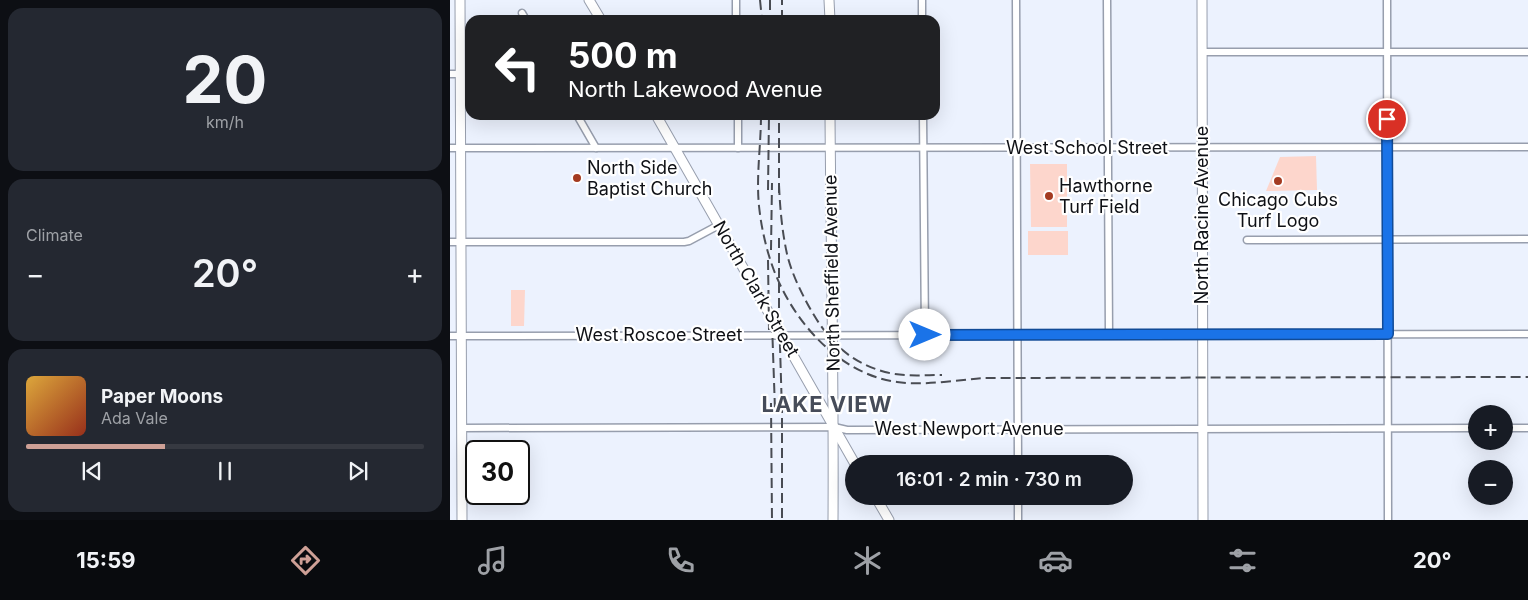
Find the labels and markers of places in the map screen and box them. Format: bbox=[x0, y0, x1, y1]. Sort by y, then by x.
pin bbox=[1366, 98, 1408, 140]
place label: North Side Baptist Church bbox=[587, 157, 712, 199]
marker: North Side Baptist Church bbox=[571, 172, 583, 184]
place label: Hawthorne Turf Field bbox=[1059, 175, 1153, 217]
marker: Chicago Cubs Turf Logo bbox=[1272, 175, 1284, 187]
place label: Chicago Cubs Turf Logo bbox=[1218, 189, 1338, 231]
marker: Hawthorne Turf Field bbox=[1043, 190, 1055, 202]

